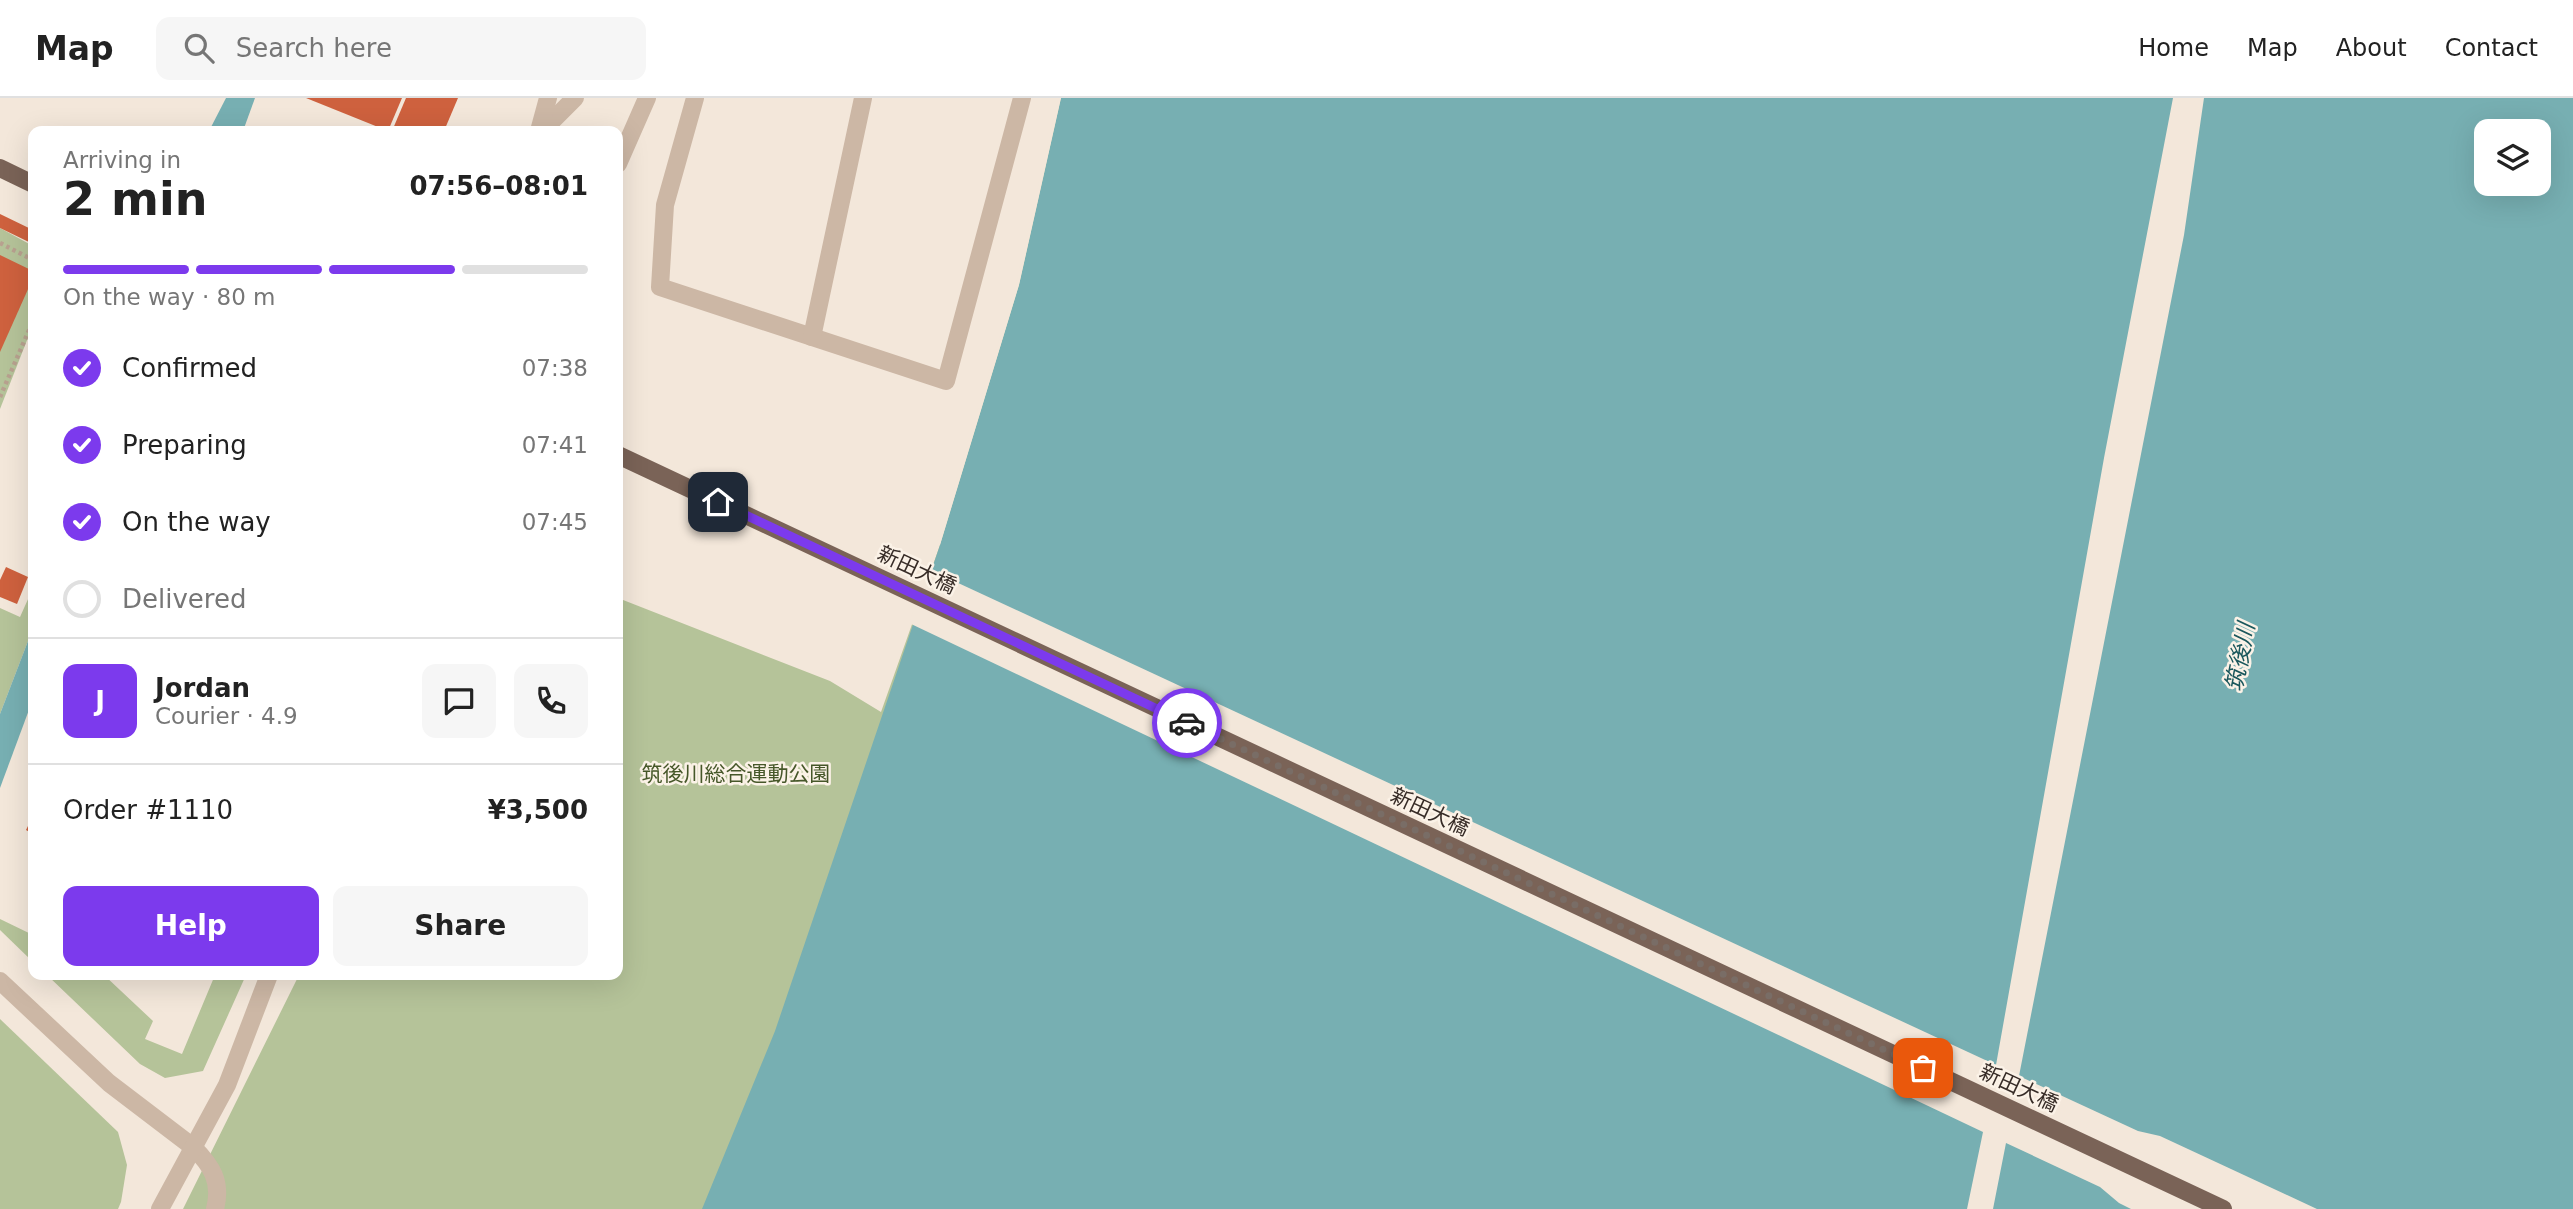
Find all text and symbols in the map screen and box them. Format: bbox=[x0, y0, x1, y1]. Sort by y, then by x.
search box bbox=[156, 17, 646, 80]
text: Map bbox=[35, 29, 114, 68]
icon: search bbox=[180, 29, 218, 67]
text: Search here bbox=[236, 33, 392, 63]
text: Home bbox=[2138, 34, 2209, 62]
text: Map bbox=[2247, 34, 2298, 62]
text: About bbox=[2336, 34, 2407, 62]
text: Contact bbox=[2445, 34, 2538, 62]
map controls bbox=[2474, 119, 2551, 196]
button: layers bbox=[2474, 119, 2551, 196]
text: Arriving in bbox=[63, 147, 181, 173]
text: 07:56–08:01 bbox=[409, 171, 588, 201]
text: 2 min bbox=[63, 172, 207, 226]
text: On the way · 80 m bbox=[63, 284, 275, 310]
icon: check bbox=[63, 349, 101, 387]
text: Confirmed bbox=[122, 353, 257, 383]
text: 07:38 bbox=[522, 355, 588, 381]
icon: check bbox=[63, 426, 101, 464]
text: Preparing bbox=[122, 430, 247, 460]
text: 07:41 bbox=[522, 432, 588, 458]
pin bbox=[688, 472, 748, 532]
icon: home bbox=[699, 483, 737, 521]
icon: check bbox=[63, 503, 101, 541]
text: On the way bbox=[122, 507, 271, 537]
text: 07:45 bbox=[522, 509, 588, 535]
street label: 新田大橋 bbox=[874, 541, 960, 599]
text: Delivered bbox=[122, 584, 246, 614]
water label: 筑後川 bbox=[2221, 618, 2260, 693]
button: chat bbox=[422, 664, 496, 738]
button: phone bbox=[514, 664, 588, 738]
text: Jordan bbox=[155, 673, 250, 703]
text: J bbox=[95, 686, 105, 716]
courier bbox=[1152, 688, 1222, 758]
text: Courier · 4.9 bbox=[155, 703, 298, 729]
icon: car bbox=[1168, 704, 1206, 742]
park label: 筑後川総合運動公園 bbox=[642, 762, 831, 786]
street label: 新田大橋 bbox=[1387, 783, 1473, 841]
text: Order #1110 bbox=[63, 795, 233, 825]
text: ¥3,500 bbox=[488, 795, 588, 825]
button: Help bbox=[63, 886, 319, 966]
button: Share bbox=[333, 886, 588, 966]
pin bbox=[1893, 1038, 1953, 1098]
icon: bag bbox=[1904, 1049, 1942, 1087]
street label: 新田大橋 bbox=[1976, 1059, 2062, 1117]

